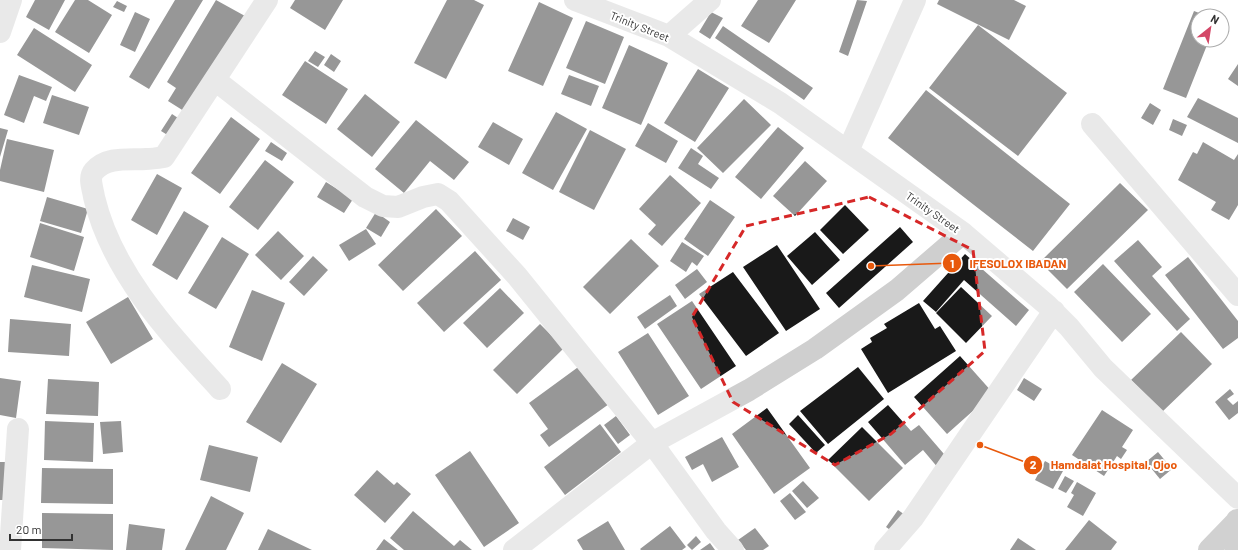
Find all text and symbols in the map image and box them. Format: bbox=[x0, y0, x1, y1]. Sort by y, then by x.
street label: Trinity Street bbox=[609, 8, 671, 44]
north arrow bbox=[1190, 8, 1230, 48]
text: N bbox=[1209, 11, 1222, 26]
street label: Trinity Street bbox=[904, 189, 962, 235]
callout: IFESOLOX IBADAN bbox=[942, 251, 1075, 275]
text: 1 bbox=[950, 256, 954, 270]
text: IFESOLOX IBADAN bbox=[970, 256, 1066, 270]
callout: Hamdalat Hospital, Ojoo bbox=[1023, 453, 1185, 477]
text: 2 bbox=[1030, 457, 1037, 471]
text: Hamdalat Hospital, Ojoo bbox=[1051, 457, 1178, 471]
scale bar bbox=[10, 516, 72, 542]
text: 20 m bbox=[16, 522, 42, 536]

